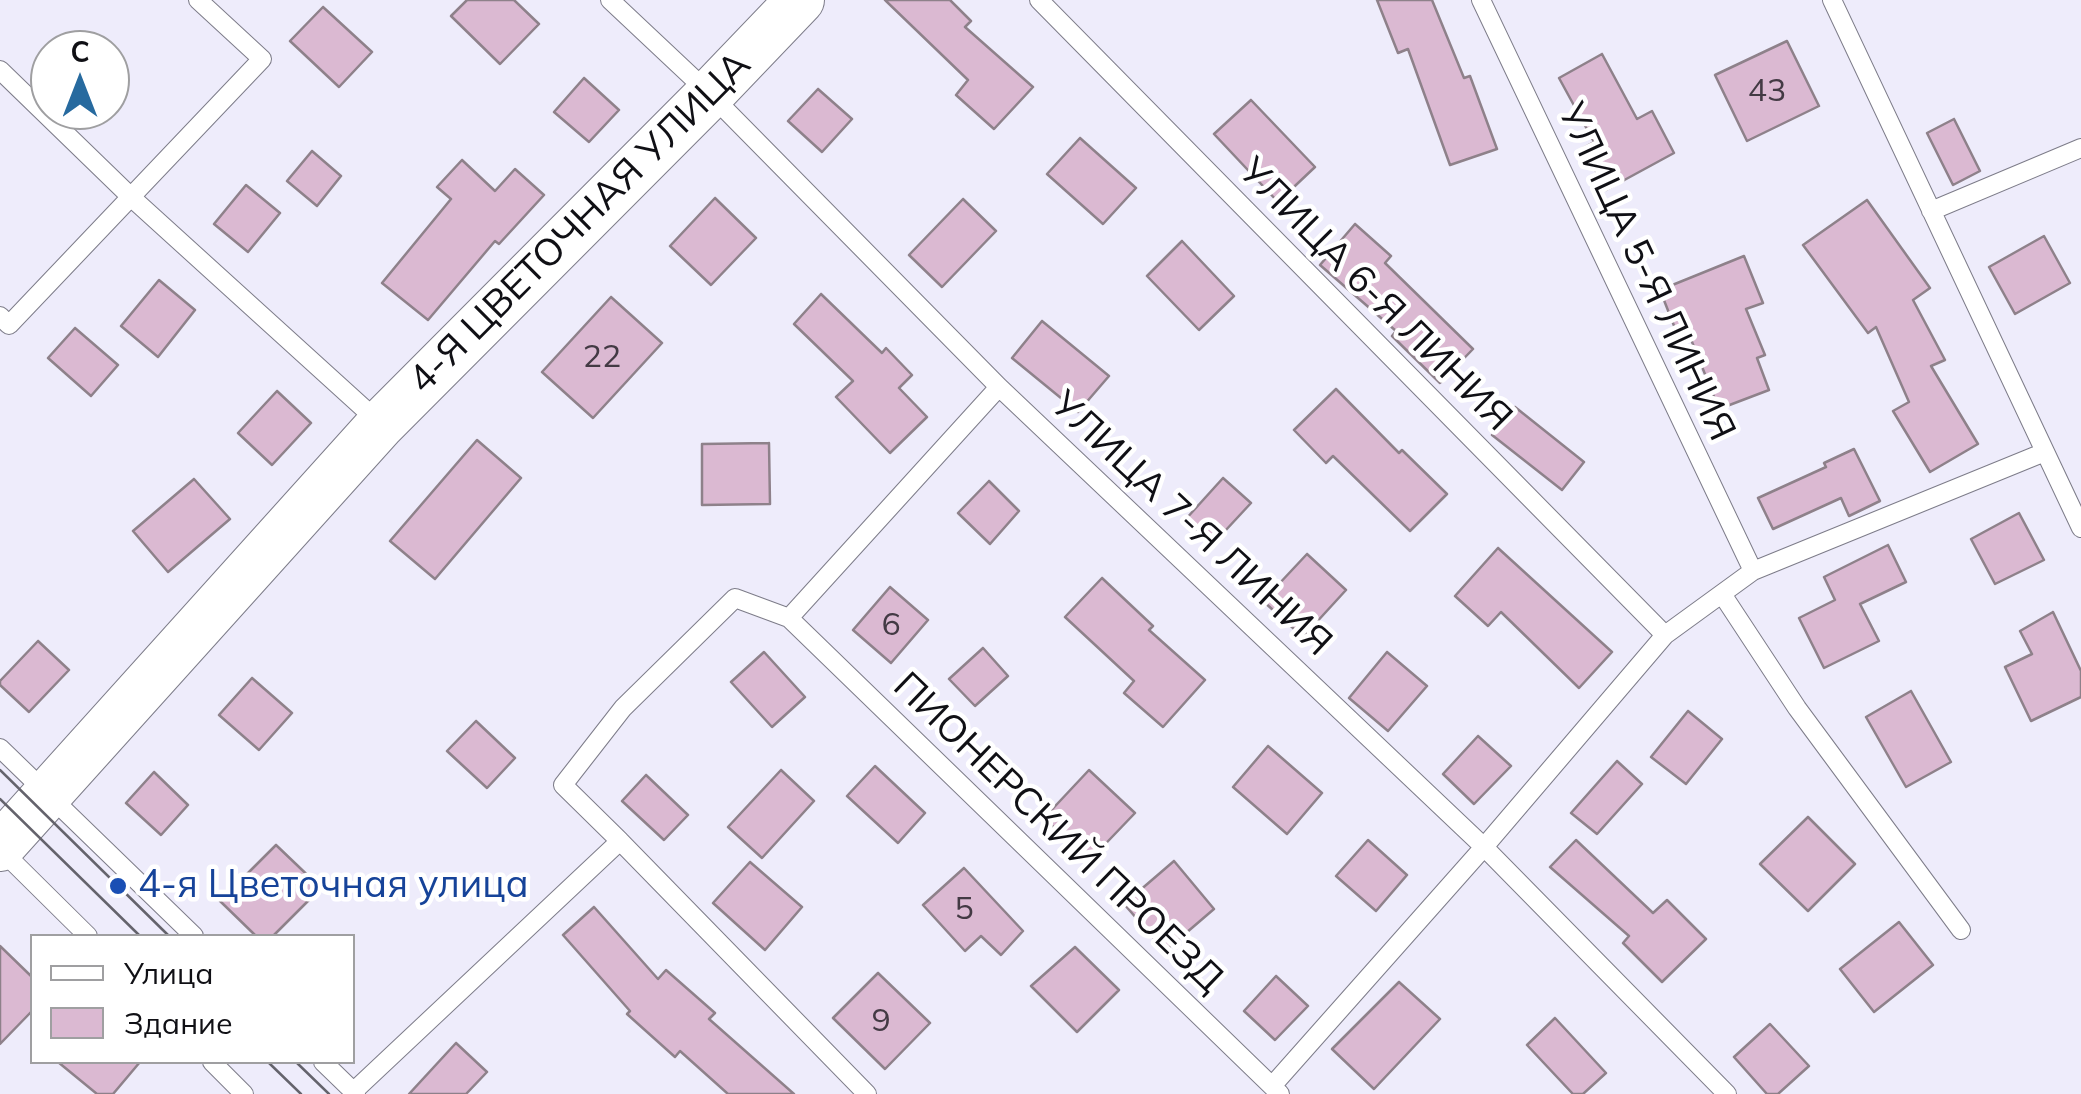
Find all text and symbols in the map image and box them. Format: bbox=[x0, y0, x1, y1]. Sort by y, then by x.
north arrow bbox=[30, 30, 130, 130]
text: С bbox=[70, 34, 90, 69]
street label: 4-Я ЦВЕТОЧНАЯ УЛИЦА bbox=[400, 43, 760, 403]
house number: 43 bbox=[1748, 72, 1786, 110]
street label: УЛИЦА 5-Я ЛИНИЯ bbox=[1548, 96, 1744, 448]
street label: УЛИЦА 6-Я ЛИНИЯ bbox=[1229, 149, 1521, 441]
house number: 22 bbox=[583, 338, 621, 376]
street label: УЛИЦА 7-Я ЛИНИЯ bbox=[1041, 382, 1341, 666]
house number: 6 bbox=[881, 606, 901, 644]
street label: ПИОНЕРСКИЙ ПРОЕЗД bbox=[884, 664, 1232, 1002]
place label: 4-я Цветочная улица bbox=[138, 863, 529, 909]
marker: 4-я Цветочная улица bbox=[107, 875, 129, 897]
house number: 5 bbox=[954, 890, 974, 928]
legend bbox=[30, 934, 355, 1064]
text: Улица bbox=[124, 954, 214, 992]
house number: 9 bbox=[871, 1002, 891, 1040]
text: Здание bbox=[124, 1004, 233, 1042]

